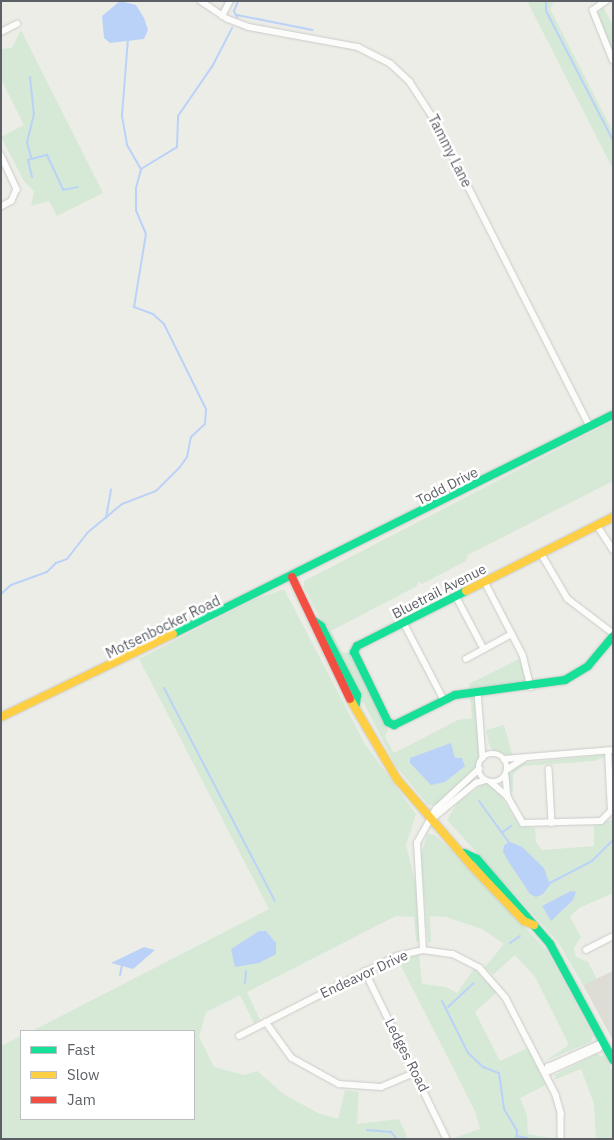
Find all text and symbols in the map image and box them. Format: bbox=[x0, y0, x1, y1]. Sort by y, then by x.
street label: Tammy Lane bbox=[425, 112, 475, 190]
street label: Todd Drive bbox=[413, 463, 481, 509]
street label: Bluetrail Avenue bbox=[389, 560, 489, 622]
street label: Motsenbocker Road bbox=[103, 592, 223, 662]
street label: Endeavor Drive bbox=[317, 946, 411, 1002]
street label: Ledges Road bbox=[381, 1016, 433, 1094]
legend bbox=[20, 1030, 195, 1120]
text: Fast bbox=[67, 1040, 95, 1059]
text: Slow bbox=[67, 1065, 100, 1084]
text: Jam bbox=[67, 1090, 96, 1109]

